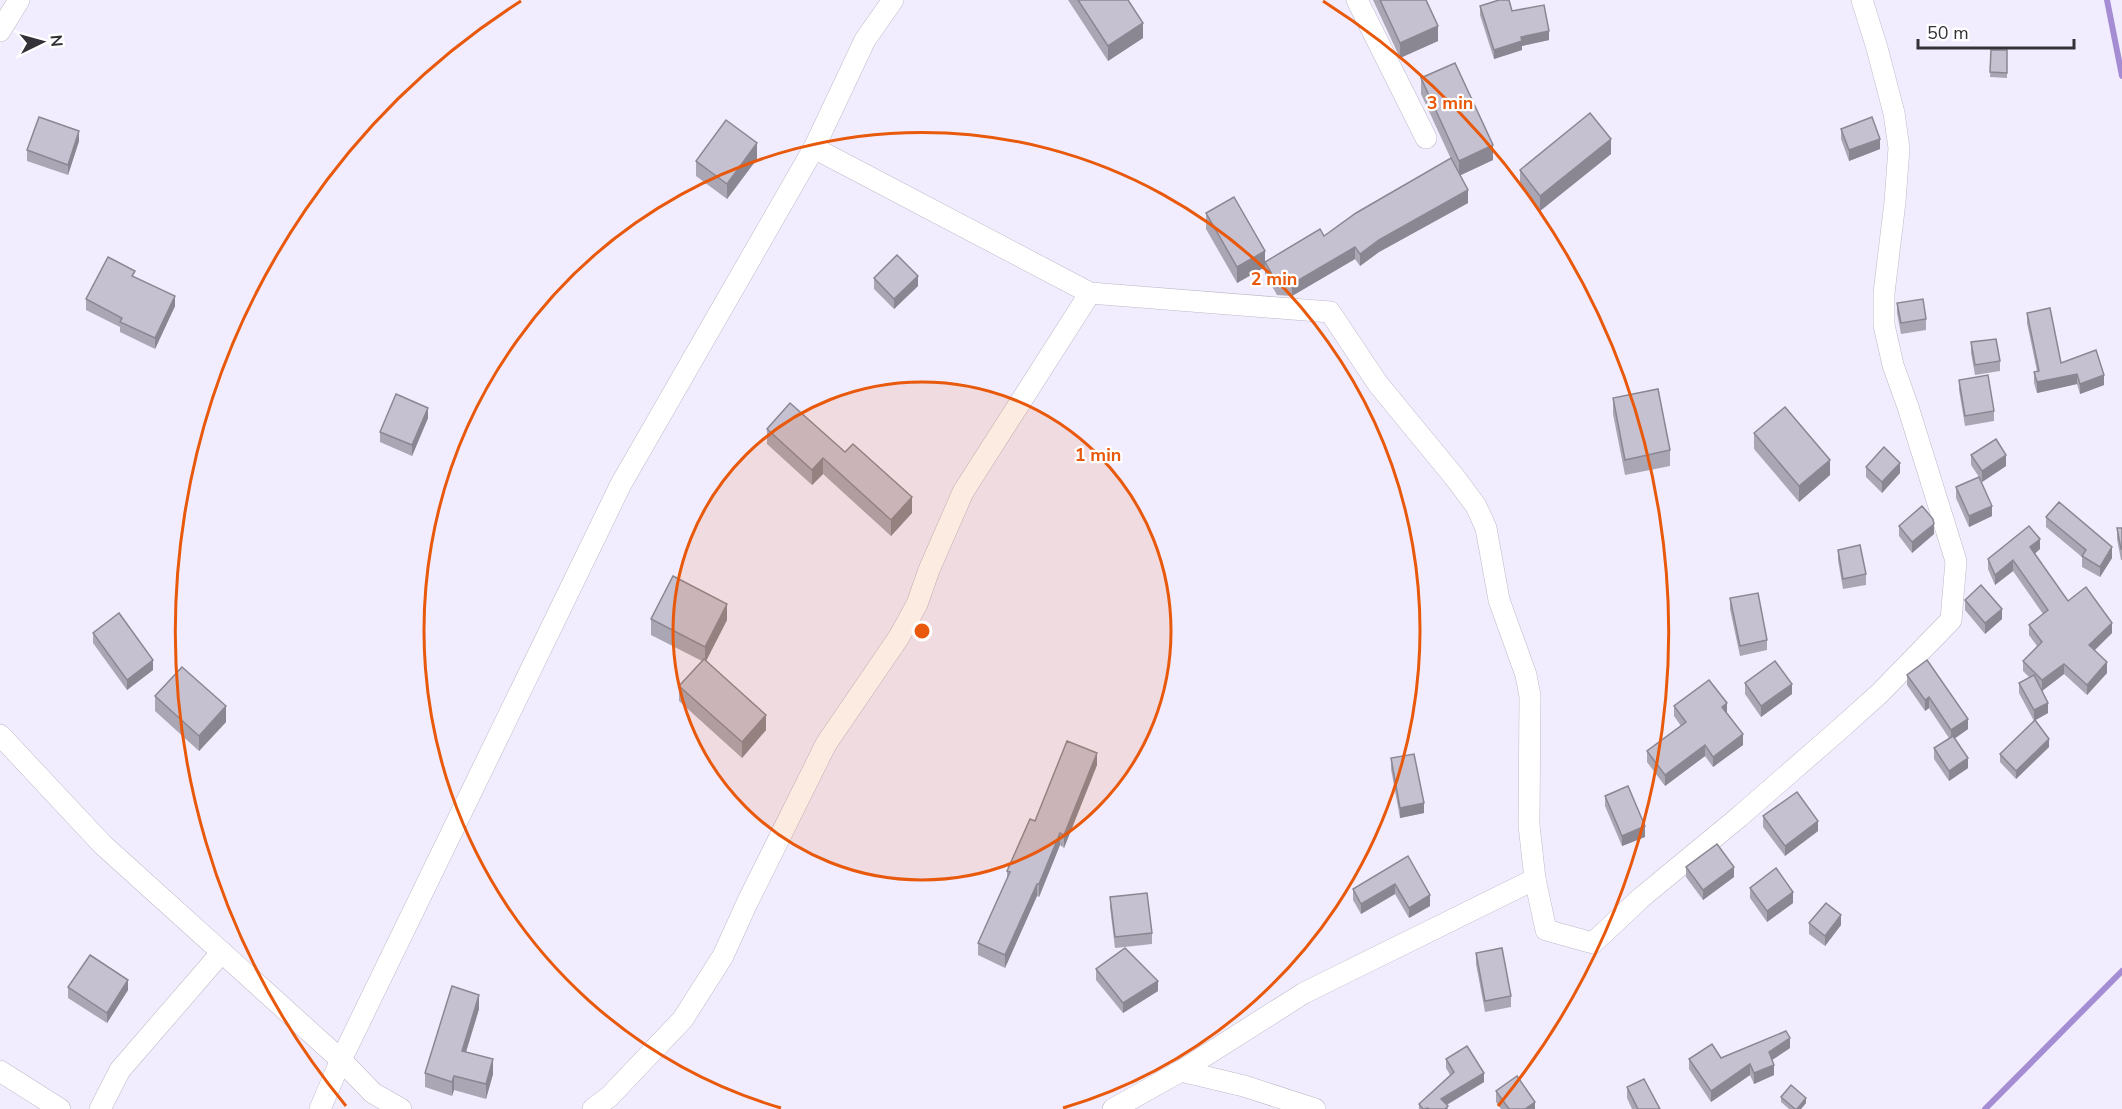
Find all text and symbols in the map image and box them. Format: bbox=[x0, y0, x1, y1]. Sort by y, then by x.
north arrow bbox=[12, 12, 72, 72]
scale bar bbox=[1918, 12, 2074, 50]
text: 50 m bbox=[1927, 21, 1969, 45]
text: N bbox=[44, 34, 67, 48]
text: 3 min bbox=[1427, 91, 1473, 115]
text: 2 min bbox=[1251, 267, 1297, 291]
text: 1 min bbox=[1075, 443, 1121, 467]
centre of rings bbox=[912, 621, 932, 641]

